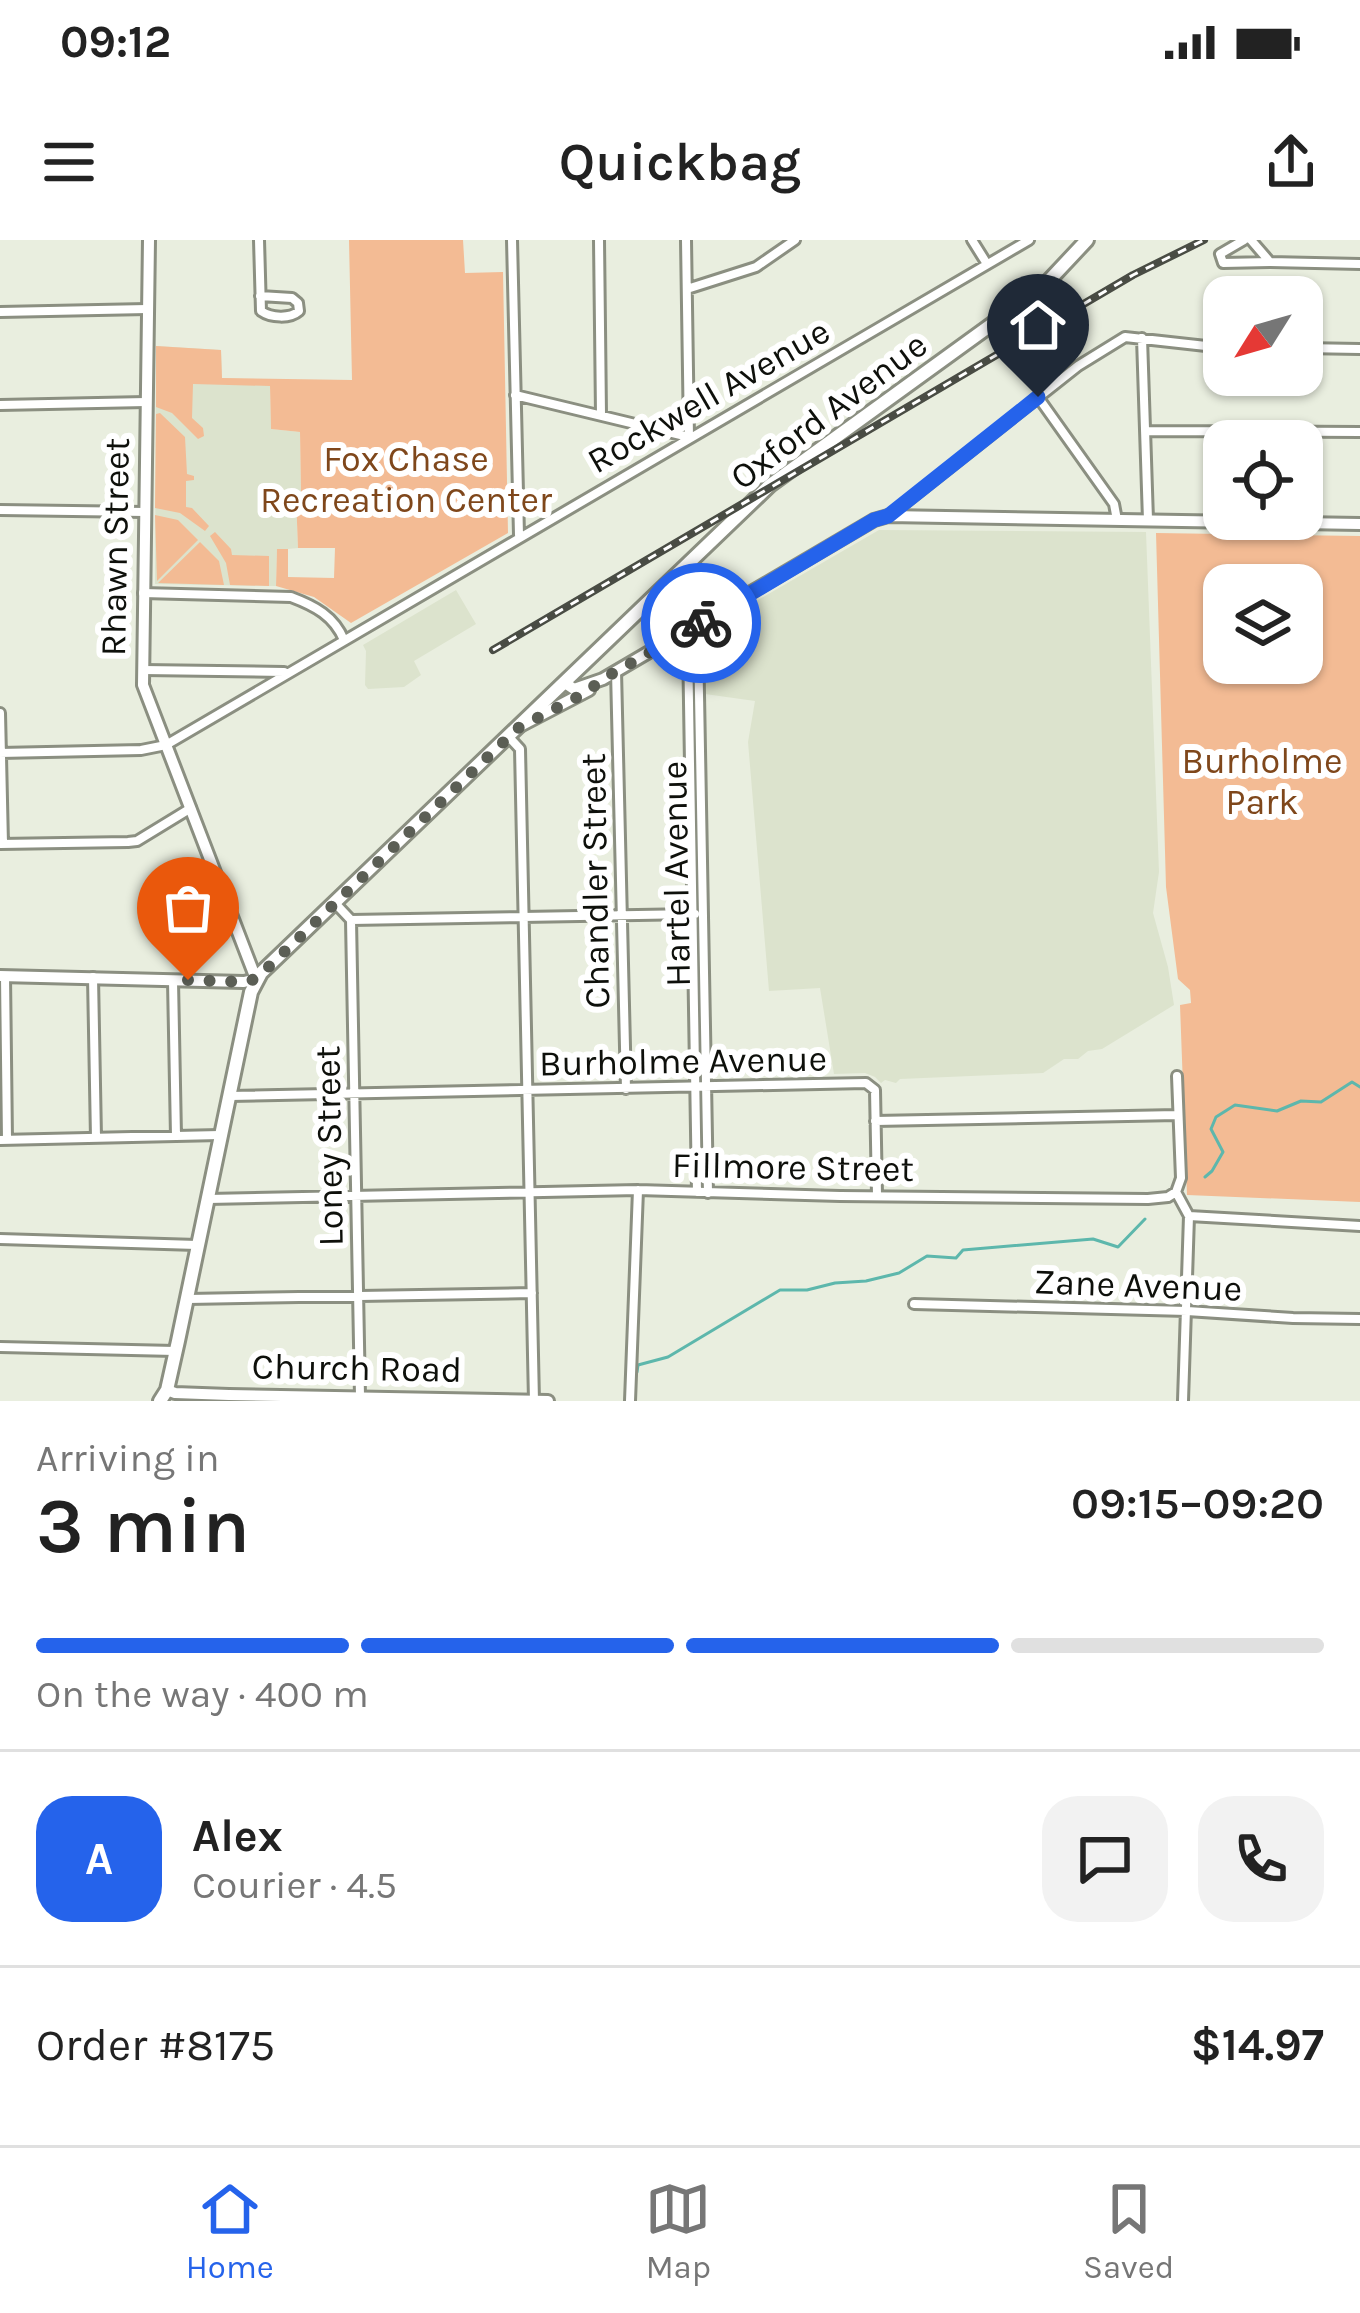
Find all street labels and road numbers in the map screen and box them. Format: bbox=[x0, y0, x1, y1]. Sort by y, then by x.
street label: Rockwell Avenue bbox=[580, 310, 837, 482]
street label: Oxford Avenue bbox=[722, 323, 935, 498]
street label: Rhawn Street bbox=[92, 437, 138, 657]
street label: Chandler Street bbox=[572, 753, 618, 1009]
street label: Hartel Avenue bbox=[653, 761, 699, 987]
street label: Burholme Avenue bbox=[539, 1037, 827, 1085]
street label: Loney Street bbox=[306, 1045, 352, 1247]
street label: Fillmore Street bbox=[672, 1144, 914, 1190]
street label: Zane Avenue bbox=[1033, 1260, 1243, 1310]
street label: Church Road bbox=[251, 1345, 463, 1391]

